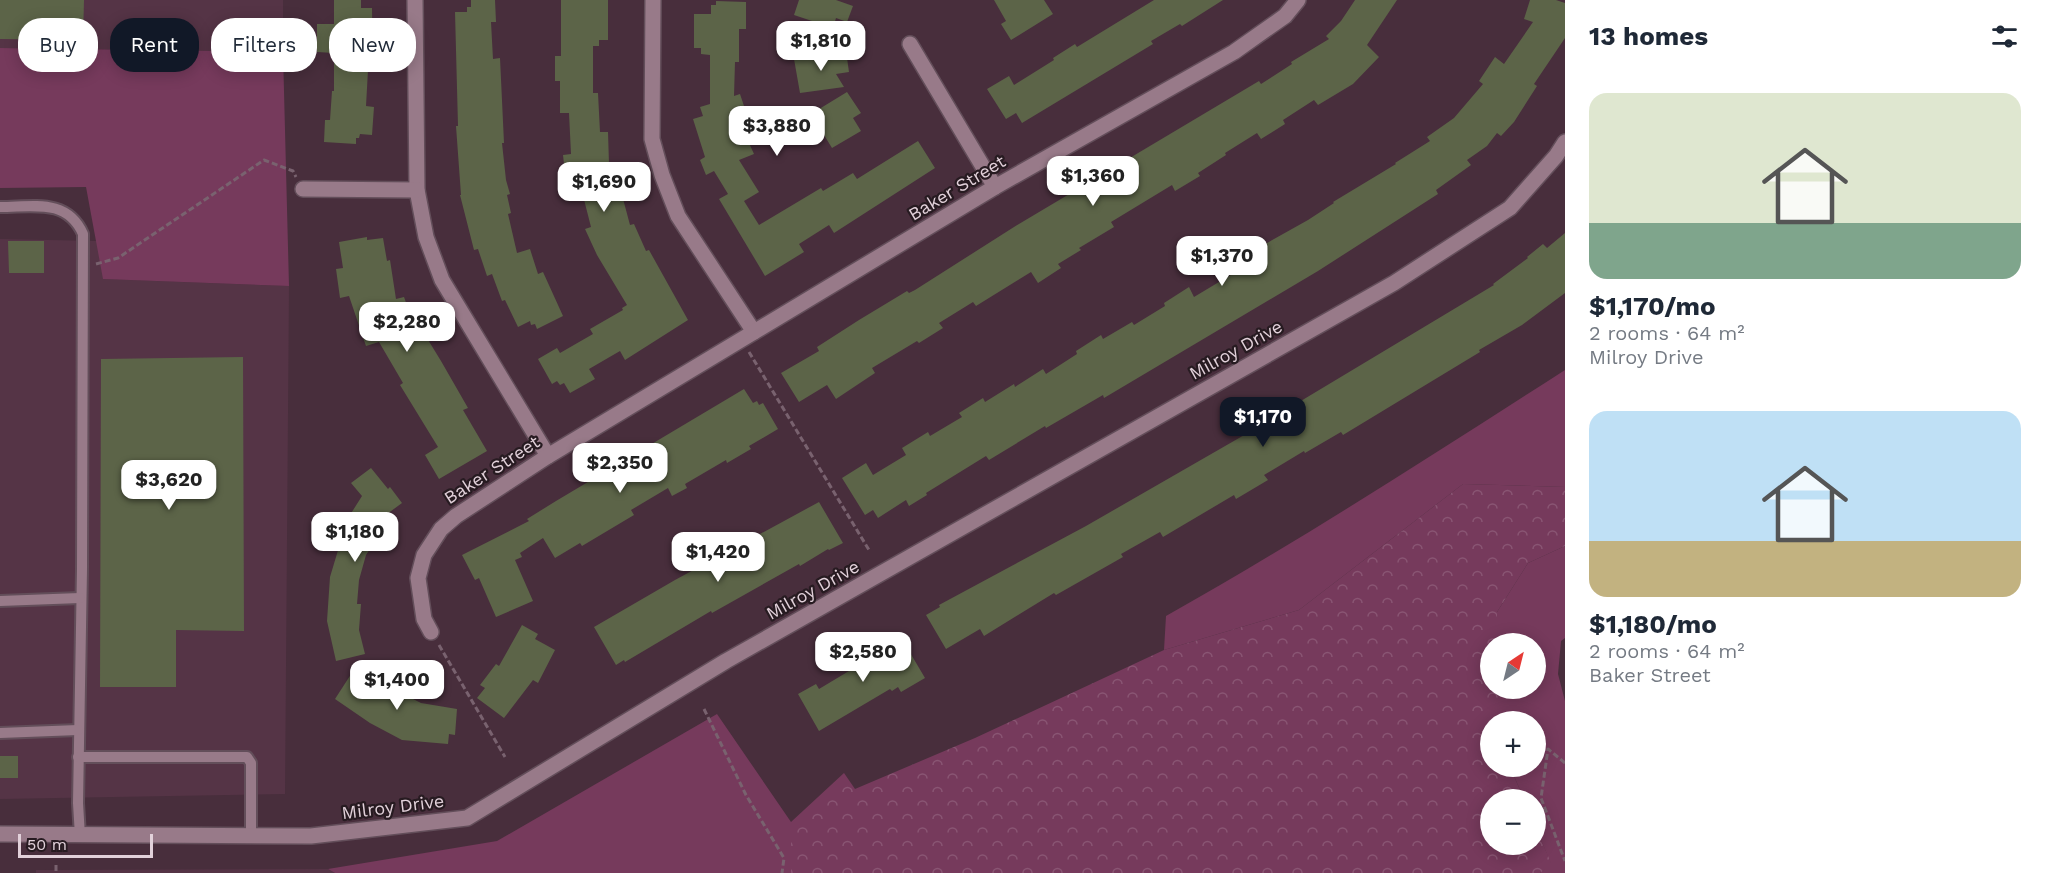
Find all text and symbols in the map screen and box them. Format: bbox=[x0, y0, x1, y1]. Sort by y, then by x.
chip: Buy bbox=[18, 18, 98, 72]
chip: Rent bbox=[110, 18, 199, 72]
chip: Filters bbox=[211, 18, 317, 72]
chip: New bbox=[329, 18, 416, 72]
icon: filters bbox=[1988, 20, 2021, 53]
pin: $1,810 bbox=[772, 21, 870, 72]
text: 13 homes bbox=[1589, 21, 1708, 51]
text: $1,810 bbox=[790, 28, 852, 52]
pin: $3,880 bbox=[728, 106, 826, 157]
text: $3,880 bbox=[743, 113, 811, 137]
icon: home bbox=[1751, 132, 1859, 240]
street label: Baker Street bbox=[904, 150, 1009, 225]
pin: $1,360 bbox=[1044, 156, 1142, 207]
pin: $1,690 bbox=[555, 162, 653, 213]
text: $1,360 bbox=[1061, 163, 1125, 187]
text: $1,690 bbox=[572, 169, 636, 193]
pin: $1,370 bbox=[1173, 236, 1271, 287]
text: $1,370 bbox=[1190, 243, 1254, 267]
text: $1,170/mo bbox=[1589, 291, 1716, 321]
pin: $2,280 bbox=[358, 302, 456, 353]
text: $2,280 bbox=[373, 309, 441, 333]
street label: Milroy Drive bbox=[1186, 315, 1286, 384]
text: 2 rooms · 64 m² bbox=[1589, 321, 1745, 345]
text: Milroy Drive bbox=[1589, 345, 1703, 369]
pin: $1,170 bbox=[1214, 397, 1312, 448]
text: $1,170 bbox=[1234, 404, 1292, 428]
street label: Baker Street bbox=[440, 431, 544, 508]
pin: $2,350 bbox=[571, 443, 669, 494]
text: $2,350 bbox=[587, 450, 653, 474]
icon: home bbox=[1751, 450, 1859, 558]
pin: $3,620 bbox=[120, 460, 218, 511]
text: $3,620 bbox=[135, 467, 203, 491]
pin: $1,180 bbox=[306, 512, 404, 563]
text: $1,180 bbox=[325, 519, 385, 543]
pin: $1,420 bbox=[669, 532, 767, 583]
text: $1,420 bbox=[686, 539, 750, 563]
street label: Milroy Drive bbox=[763, 555, 863, 624]
text: $1,180/mo bbox=[1589, 609, 1717, 639]
pin: $2,580 bbox=[814, 632, 912, 683]
north arrow bbox=[1480, 633, 1546, 699]
map controls bbox=[1480, 633, 1546, 855]
text: $2,580 bbox=[829, 639, 897, 663]
text: 2 rooms · 64 m² bbox=[1589, 639, 1745, 663]
pin: $1,400 bbox=[348, 660, 446, 711]
text: Baker Street bbox=[1589, 663, 1711, 687]
text: $1,400 bbox=[364, 667, 430, 691]
button: + bbox=[1480, 711, 1546, 777]
button: − bbox=[1480, 789, 1546, 855]
street label: Milroy Drive bbox=[341, 790, 445, 823]
scale bar bbox=[18, 831, 153, 858]
text: 50 m bbox=[27, 835, 67, 854]

